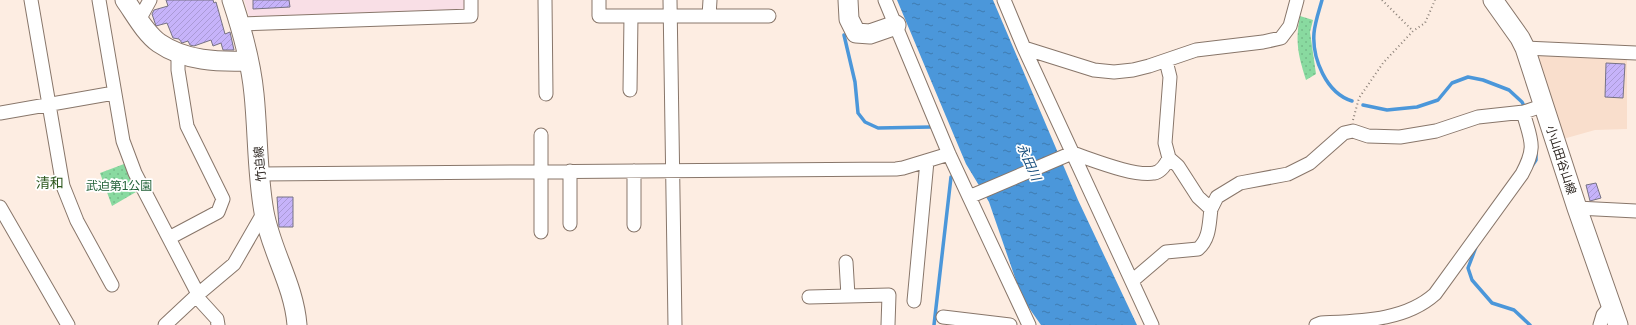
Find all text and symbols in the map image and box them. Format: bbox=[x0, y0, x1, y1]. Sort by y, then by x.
street label: 小山田谷山線 bbox=[1543, 124, 1579, 196]
water label: 永田川 bbox=[1014, 141, 1045, 185]
street label: 竹迫線 bbox=[251, 145, 269, 183]
district label: 清和 bbox=[36, 175, 64, 191]
park label: 武迫第1公園 bbox=[86, 179, 152, 193]

